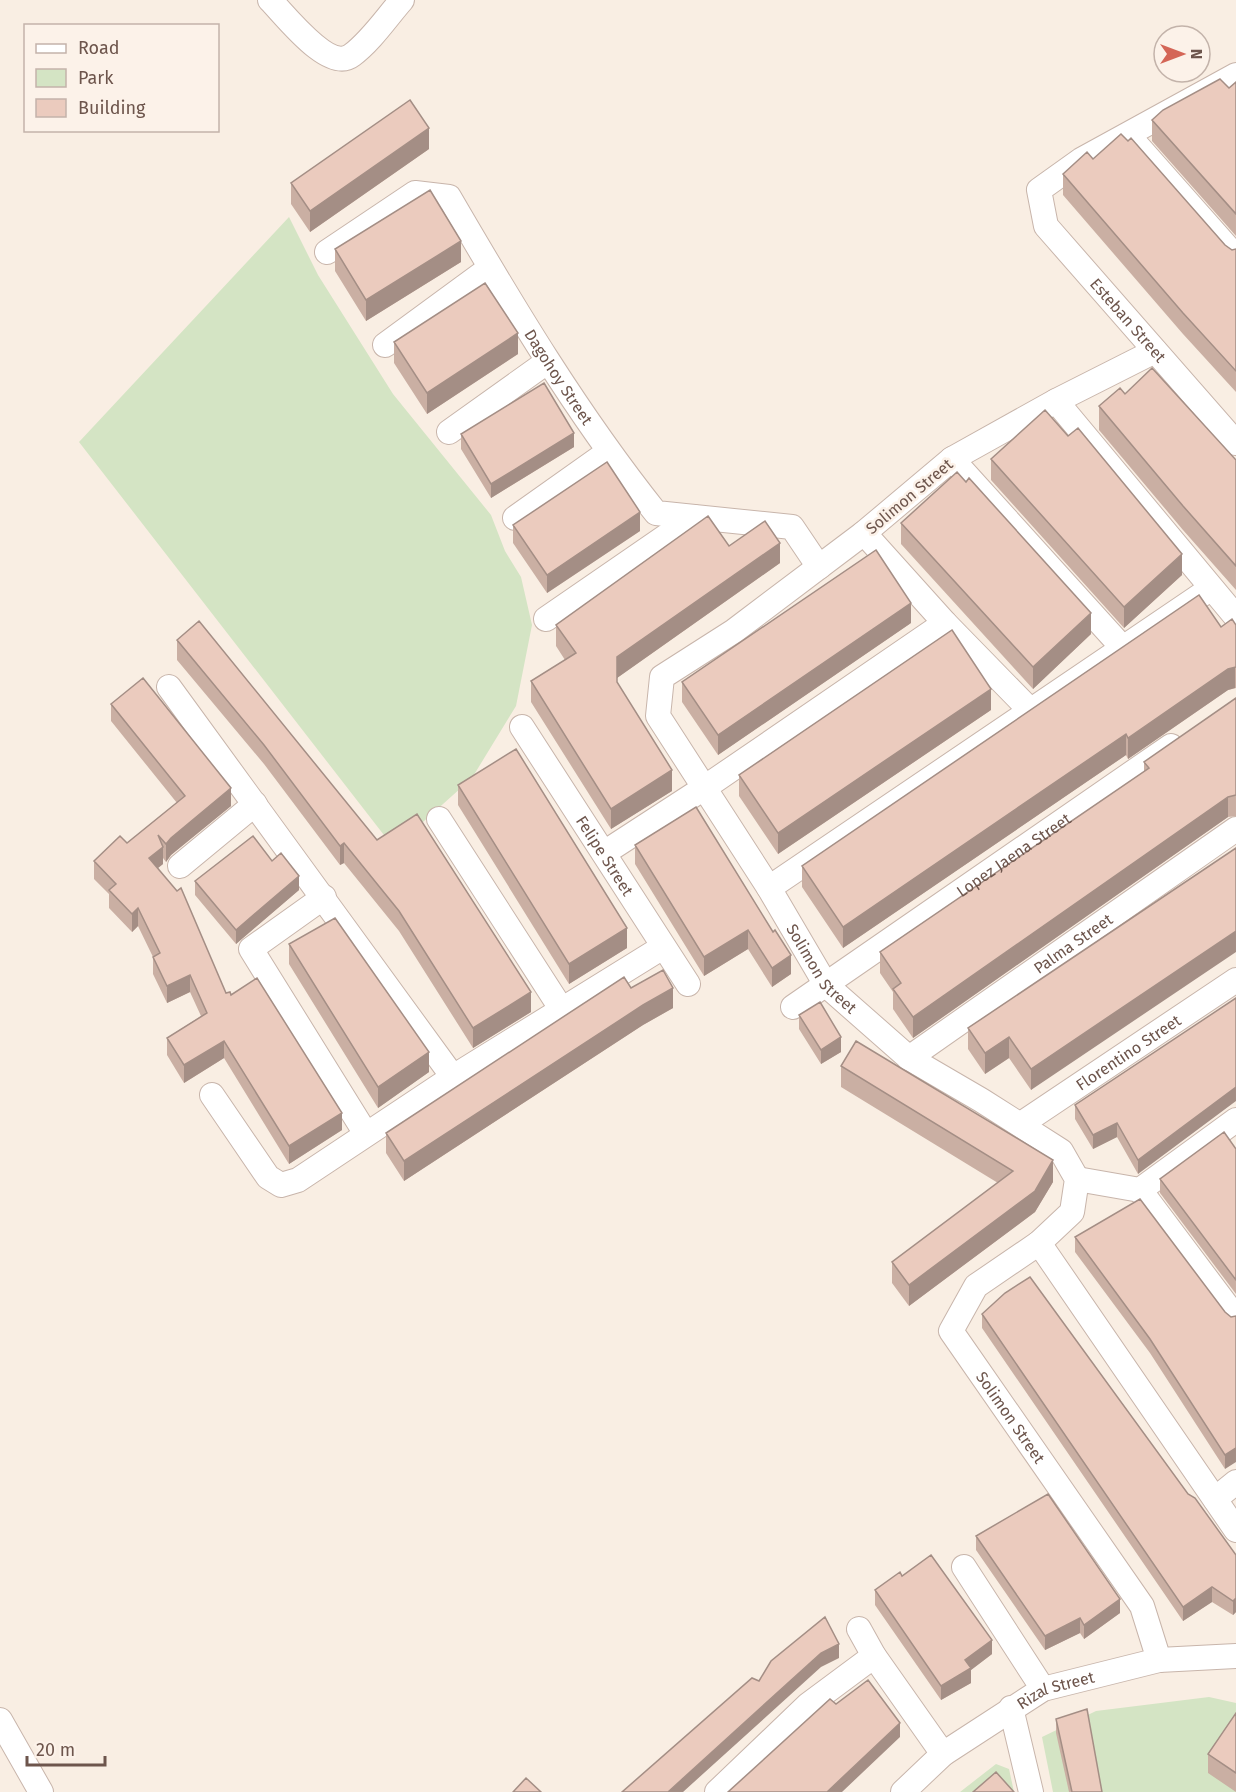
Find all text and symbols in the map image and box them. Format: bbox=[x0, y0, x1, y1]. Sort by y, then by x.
legend bbox=[24, 24, 219, 132]
north arrow bbox=[1152, 24, 1212, 84]
text: Road bbox=[78, 37, 120, 59]
text: N bbox=[1187, 49, 1206, 59]
text: Park bbox=[78, 67, 114, 89]
text: Building bbox=[78, 97, 146, 119]
street label: Esteban Street bbox=[1086, 274, 1170, 366]
street label: Dagohoy Street bbox=[520, 326, 597, 429]
street label: Solimon Street bbox=[862, 454, 957, 538]
street label: Lopez Jaena Street bbox=[953, 809, 1075, 901]
street label: Felipe Street bbox=[572, 812, 637, 899]
street label: Palma Street bbox=[1030, 909, 1116, 978]
street label: Solimon Street bbox=[782, 921, 861, 1018]
street label: Florentino Street bbox=[1072, 1011, 1185, 1095]
street label: Solimon Street bbox=[972, 1368, 1049, 1467]
street label: Rizal Street bbox=[1013, 1667, 1097, 1713]
scale bar bbox=[27, 1729, 105, 1767]
text: 20 m bbox=[36, 1739, 75, 1761]

